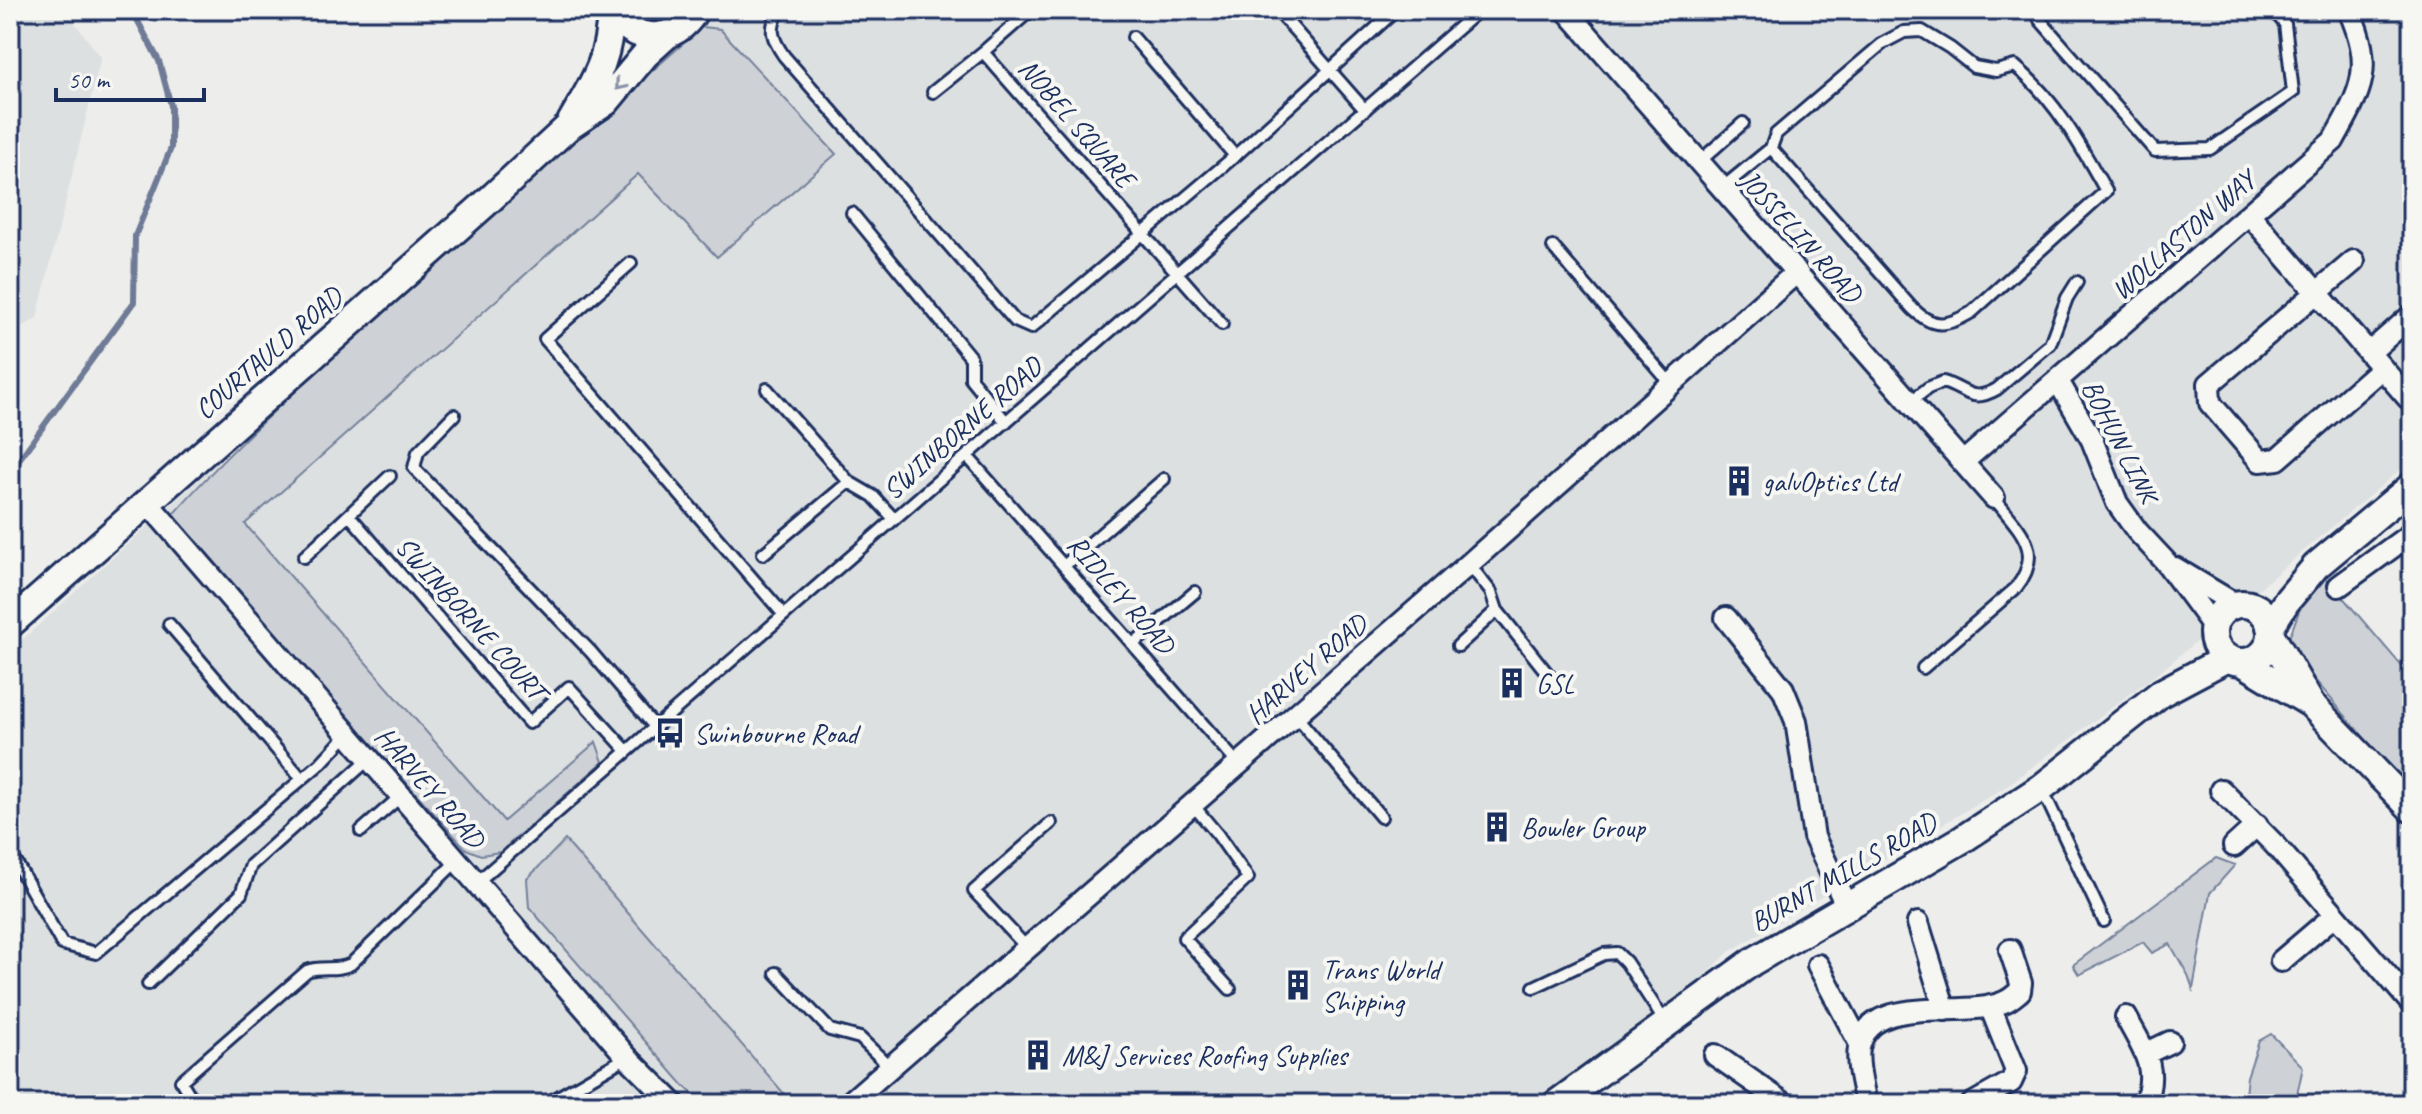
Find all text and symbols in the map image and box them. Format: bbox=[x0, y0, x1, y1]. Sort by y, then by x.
street label: NOBEL SQUARE bbox=[1011, 51, 1145, 198]
scale bar bbox=[56, 52, 204, 102]
text: 50 m bbox=[68, 65, 111, 95]
one-way arrow bbox=[615, 76, 630, 91]
street label: WOLLASTON WAY bbox=[2104, 160, 2265, 307]
street label: JOSSELIN ROAD bbox=[1731, 161, 1871, 311]
street label: COURTAULD ROAD bbox=[187, 278, 351, 427]
street label: SWINBORNE ROAD bbox=[875, 348, 1050, 507]
street label: BOHUN LINK bbox=[2074, 374, 2168, 512]
building icon: galvOptics Ltd bbox=[1722, 464, 1756, 498]
place label: galvOptics Ltd bbox=[1763, 464, 1901, 499]
street label: RIDLEY ROAD bbox=[1060, 527, 1184, 663]
street label: SWINBORNE COURT bbox=[388, 529, 558, 712]
street label: HARVEY ROAD bbox=[1238, 605, 1376, 731]
building icon: GSL bbox=[1495, 666, 1529, 700]
place label: GSL bbox=[1536, 666, 1575, 701]
bus stop icon: Swinbourne Road bbox=[653, 716, 687, 750]
place label: Swinbourne Road bbox=[694, 716, 861, 751]
street label: HARVEY ROAD bbox=[368, 719, 494, 857]
street label: BURNT MILLS ROAD bbox=[1744, 803, 1945, 939]
building icon: Bowler Group bbox=[1480, 810, 1514, 844]
place label: Bowler Group bbox=[1521, 810, 1646, 845]
place label: Trans World Shipping bbox=[1322, 952, 1444, 1019]
building icon: Trans World Shipping bbox=[1281, 968, 1315, 1002]
building icon: M&J Services Roofing Supplies bbox=[1021, 1038, 1055, 1072]
place label: M&J Services Roofing Supplies bbox=[1062, 1038, 1349, 1073]

